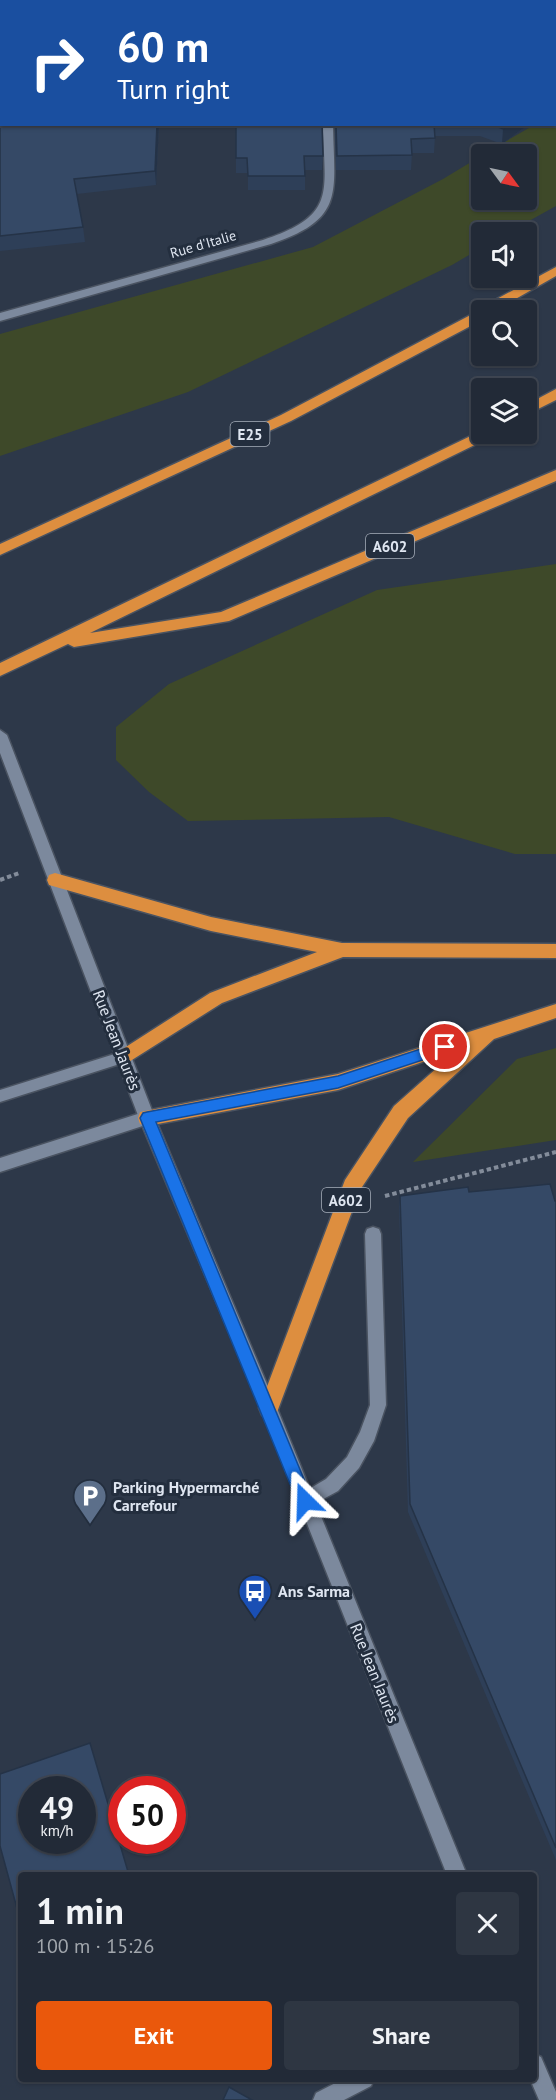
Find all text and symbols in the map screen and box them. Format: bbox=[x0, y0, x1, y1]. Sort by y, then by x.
text: 60 m bbox=[117, 19, 209, 74]
icon: right bbox=[18, 24, 96, 102]
text: Turn right bbox=[117, 72, 230, 106]
north arrow bbox=[471, 144, 537, 210]
map controls bbox=[471, 144, 537, 444]
button: sound bbox=[471, 222, 537, 288]
street label: Rue d'Italie bbox=[168, 226, 238, 262]
button: search bbox=[471, 300, 537, 366]
button: layers bbox=[471, 378, 537, 444]
road number: E25 bbox=[230, 422, 270, 446]
road number: A602 bbox=[366, 534, 414, 558]
street label: Rue Jean Jaurès bbox=[89, 987, 145, 1093]
pin bbox=[419, 1021, 470, 1072]
icon: arrive bbox=[428, 1030, 461, 1063]
road number: A602 bbox=[322, 1188, 370, 1212]
position arrow bbox=[273, 1469, 337, 1533]
place label: Parking Hypermarché Carrefour bbox=[113, 1477, 259, 1515]
parking icon: Parking Hypermarché Carrefour bbox=[72, 1478, 108, 1525]
bus stop icon: Ans Sarma bbox=[237, 1573, 273, 1620]
place label: Ans Sarma bbox=[278, 1581, 350, 1601]
street label: Rue Jean Jaurès bbox=[346, 1620, 404, 1726]
speed limit sign: 50 bbox=[108, 1776, 186, 1854]
text: 49 bbox=[40, 1788, 74, 1827]
text: km/h bbox=[41, 1821, 73, 1840]
text: 1 min bbox=[36, 1887, 124, 1934]
button: close bbox=[456, 1892, 519, 1955]
text: 100 m · 15:26 bbox=[36, 1933, 154, 1959]
button: Exit bbox=[36, 2001, 272, 2070]
button: Share bbox=[284, 2001, 519, 2070]

